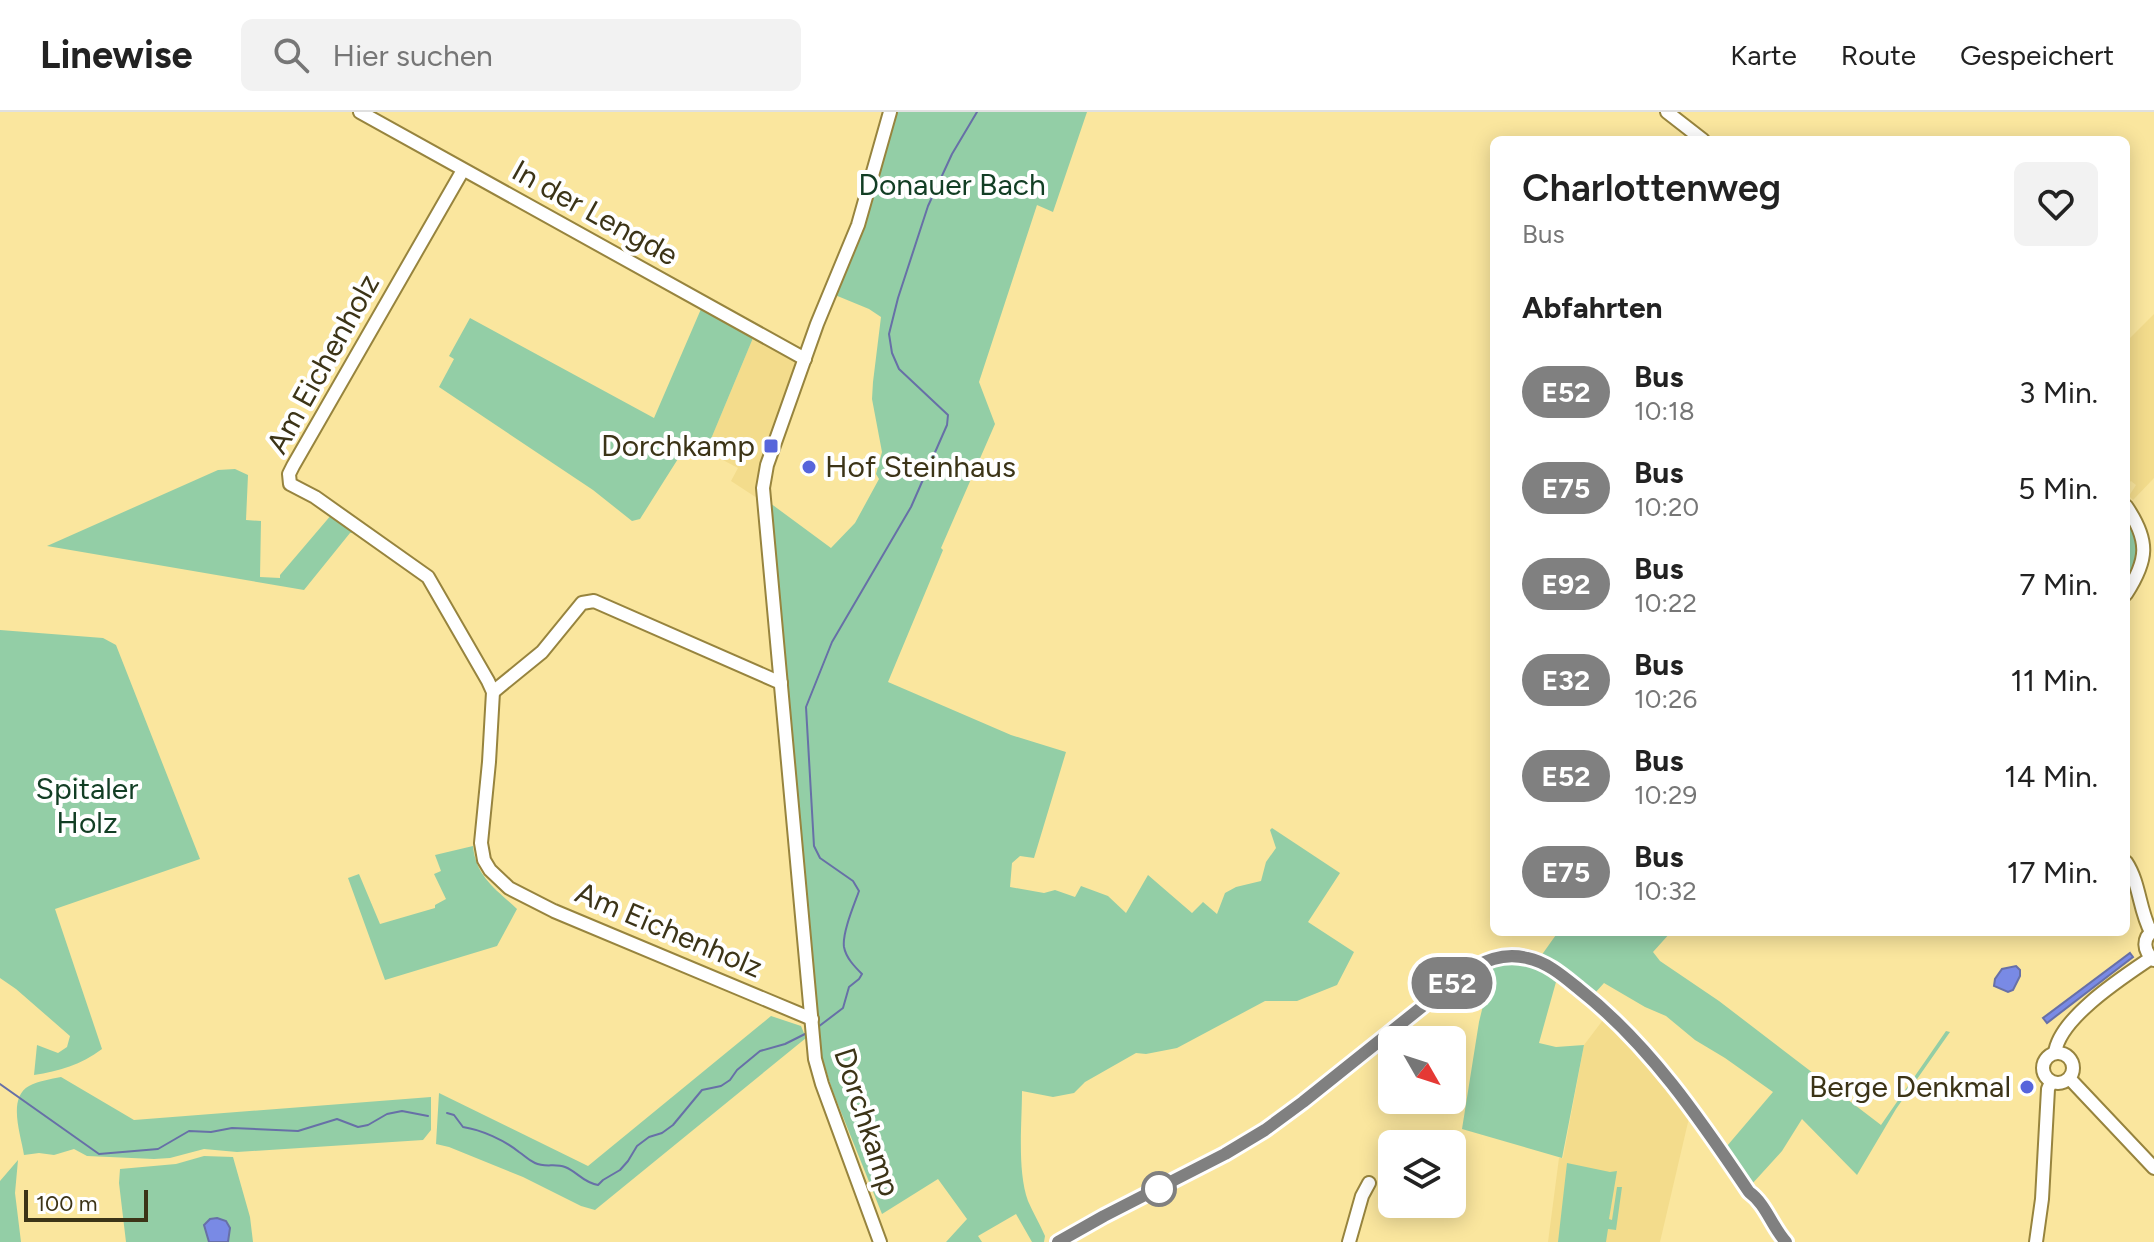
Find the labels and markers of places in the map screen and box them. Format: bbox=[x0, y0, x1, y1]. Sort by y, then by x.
place label: Dorchkamp bbox=[601, 427, 755, 464]
marker: Dorchkamp bbox=[762, 437, 780, 455]
place label: Hof Steinhaus bbox=[825, 448, 1016, 485]
marker: Hof Steinhaus bbox=[800, 458, 818, 476]
place label: Berge Denkmal bbox=[1809, 1068, 2011, 1105]
marker: Berge Denkmal bbox=[2018, 1078, 2036, 1096]
unlabelled marker bbox=[1142, 1172, 1176, 1206]

